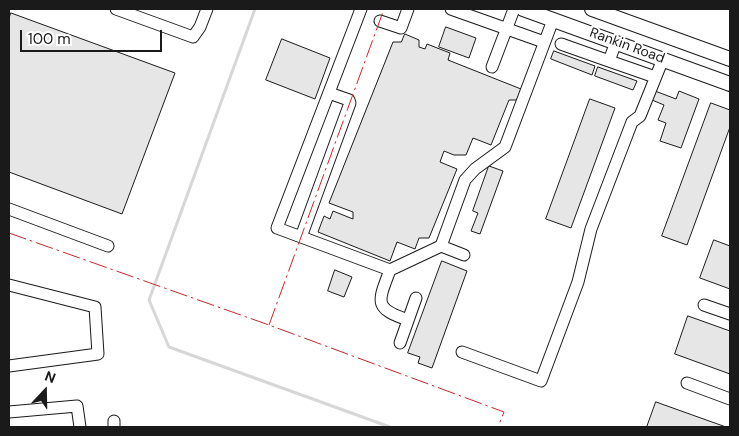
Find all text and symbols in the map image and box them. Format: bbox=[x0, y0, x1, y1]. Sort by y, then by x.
scale bar bbox=[22, 20, 165, 52]
street label: Rankin Road bbox=[587, 25, 667, 67]
text: 100 m bbox=[28, 29, 71, 49]
north arrow bbox=[20, 366, 70, 416]
text: N bbox=[42, 367, 58, 387]

